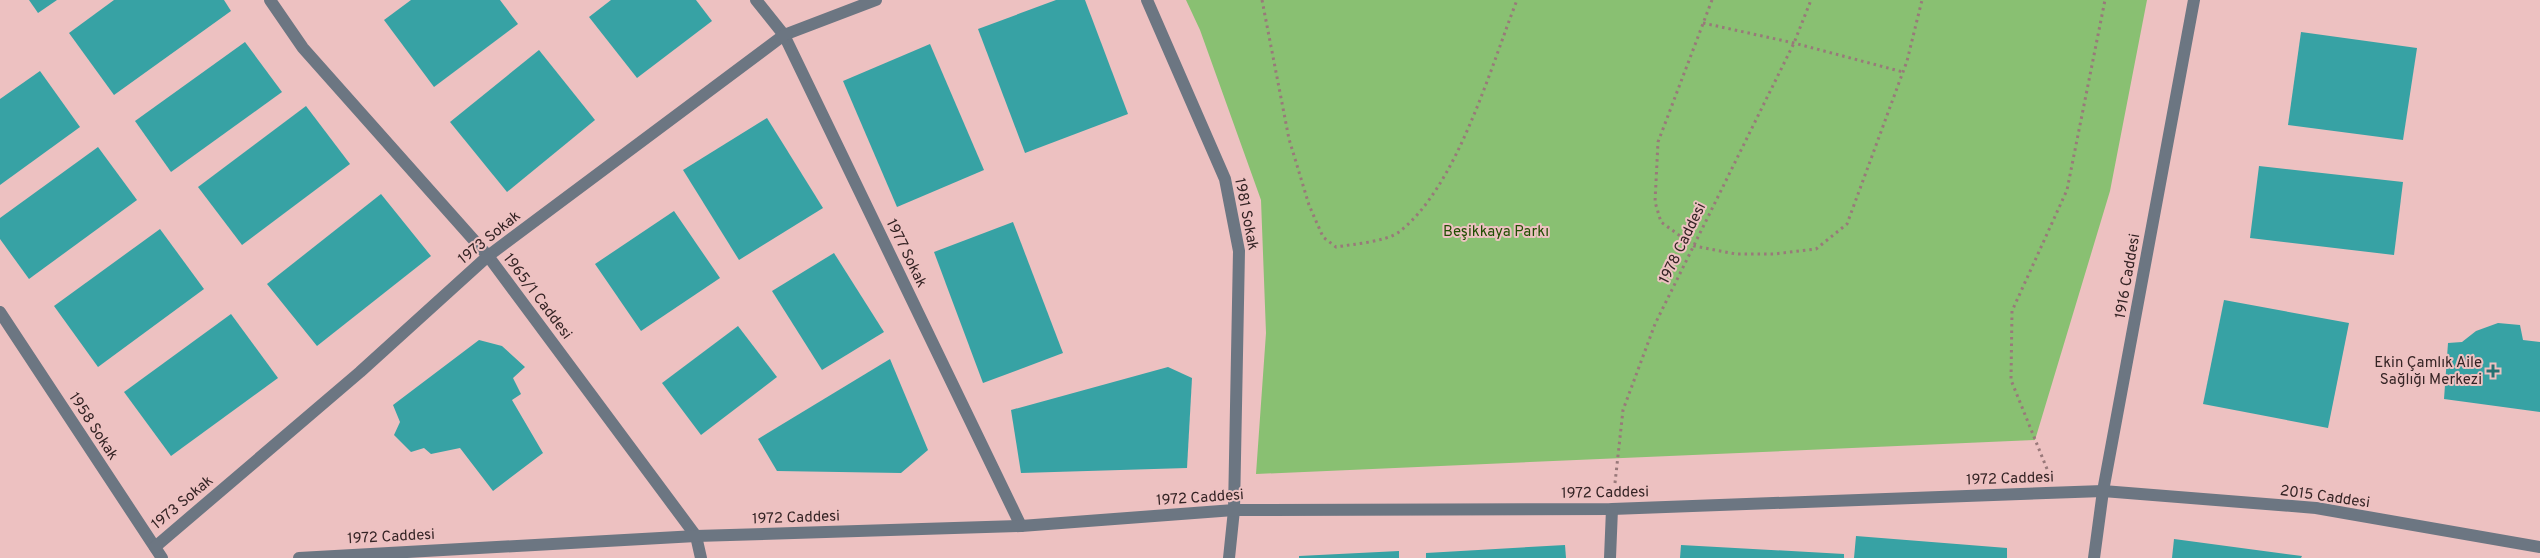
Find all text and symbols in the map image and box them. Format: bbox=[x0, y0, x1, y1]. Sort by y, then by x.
street label: 1981 Sokak bbox=[1229, 176, 1262, 252]
street label: 1978 Caddesi bbox=[1656, 200, 1711, 287]
street label: 1973 Sokak bbox=[455, 207, 525, 269]
street label: 1977 Sokak bbox=[881, 216, 930, 291]
park label: Beşikkaya Parkı bbox=[1443, 223, 1549, 242]
street label: 1916 Caddesi bbox=[2112, 232, 2145, 320]
street label: 1965/1 Caddesi bbox=[498, 250, 575, 344]
place label: Ekin Çamlık Aile Sağlığı Merkezi bbox=[2374, 354, 2482, 390]
marker: Ekin Çamlık Aile Sağlığı Merkezi bbox=[2486, 364, 2500, 378]
street label: 1958 Sokak bbox=[64, 389, 122, 464]
street label: 1972 Caddesi bbox=[1966, 468, 2054, 491]
street label: 1973 Sokak bbox=[148, 472, 218, 534]
street label: 2015 Caddesi bbox=[2279, 482, 2371, 513]
street label: 1972 Caddesi bbox=[1561, 483, 1649, 504]
street label: 1972 Caddesi bbox=[1156, 486, 1245, 511]
street label: 1972 Caddesi bbox=[752, 507, 840, 530]
street label: 1972 Caddesi bbox=[347, 526, 435, 549]

